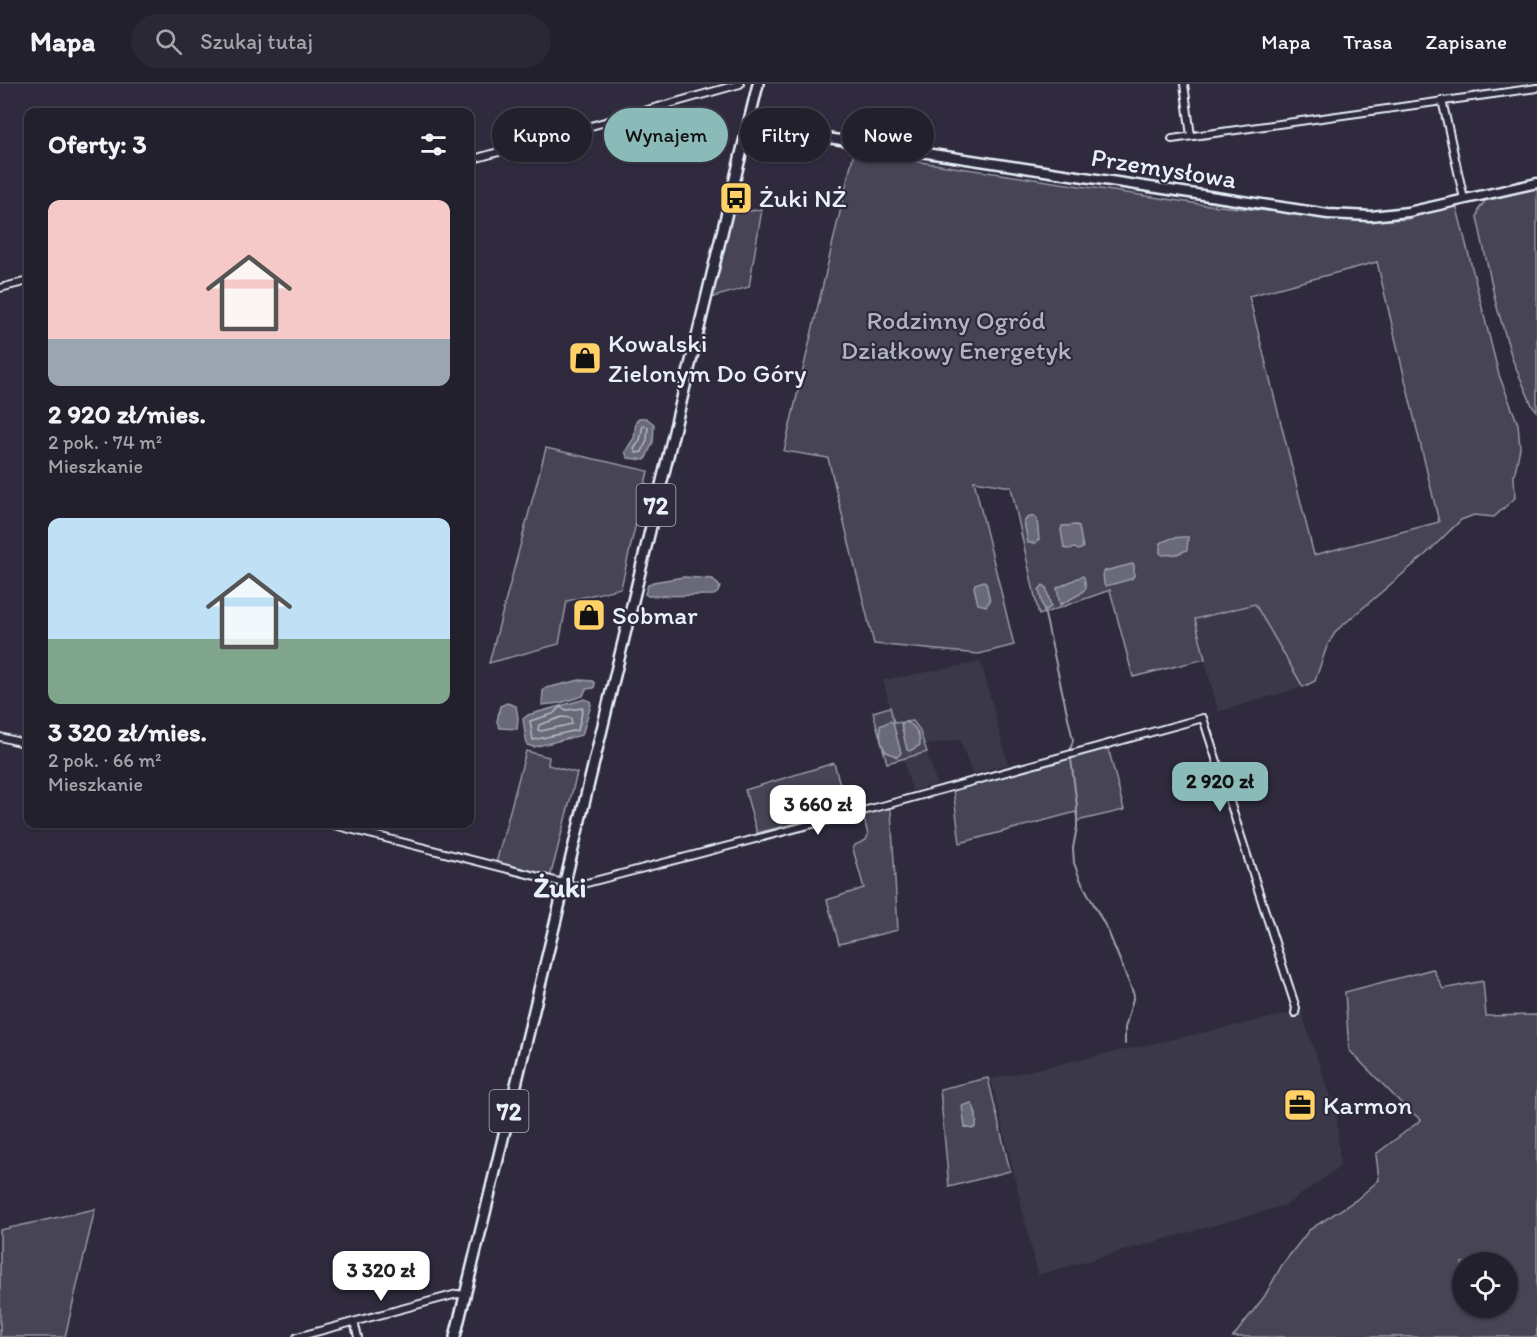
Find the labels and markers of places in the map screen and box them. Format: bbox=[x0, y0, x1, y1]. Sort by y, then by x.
bus stop icon: Żuki NŻ bbox=[718, 180, 754, 216]
place label: Żuki NŻ bbox=[759, 182, 847, 214]
place label: Kowalski Zielonym Do Góry bbox=[608, 327, 806, 389]
shop icon: Kowalski Zielonym Do Góry bbox=[567, 340, 603, 376]
shop icon: Sobmar bbox=[571, 597, 607, 633]
place label: Sobmar bbox=[612, 599, 698, 631]
pin: 2 920 zł bbox=[1158, 762, 1282, 813]
pin: 3 660 zł bbox=[756, 785, 880, 836]
office icon: Karmon bbox=[1282, 1087, 1318, 1123]
place label: Karmon bbox=[1323, 1089, 1413, 1121]
pin: 3 320 zł bbox=[319, 1251, 443, 1302]

